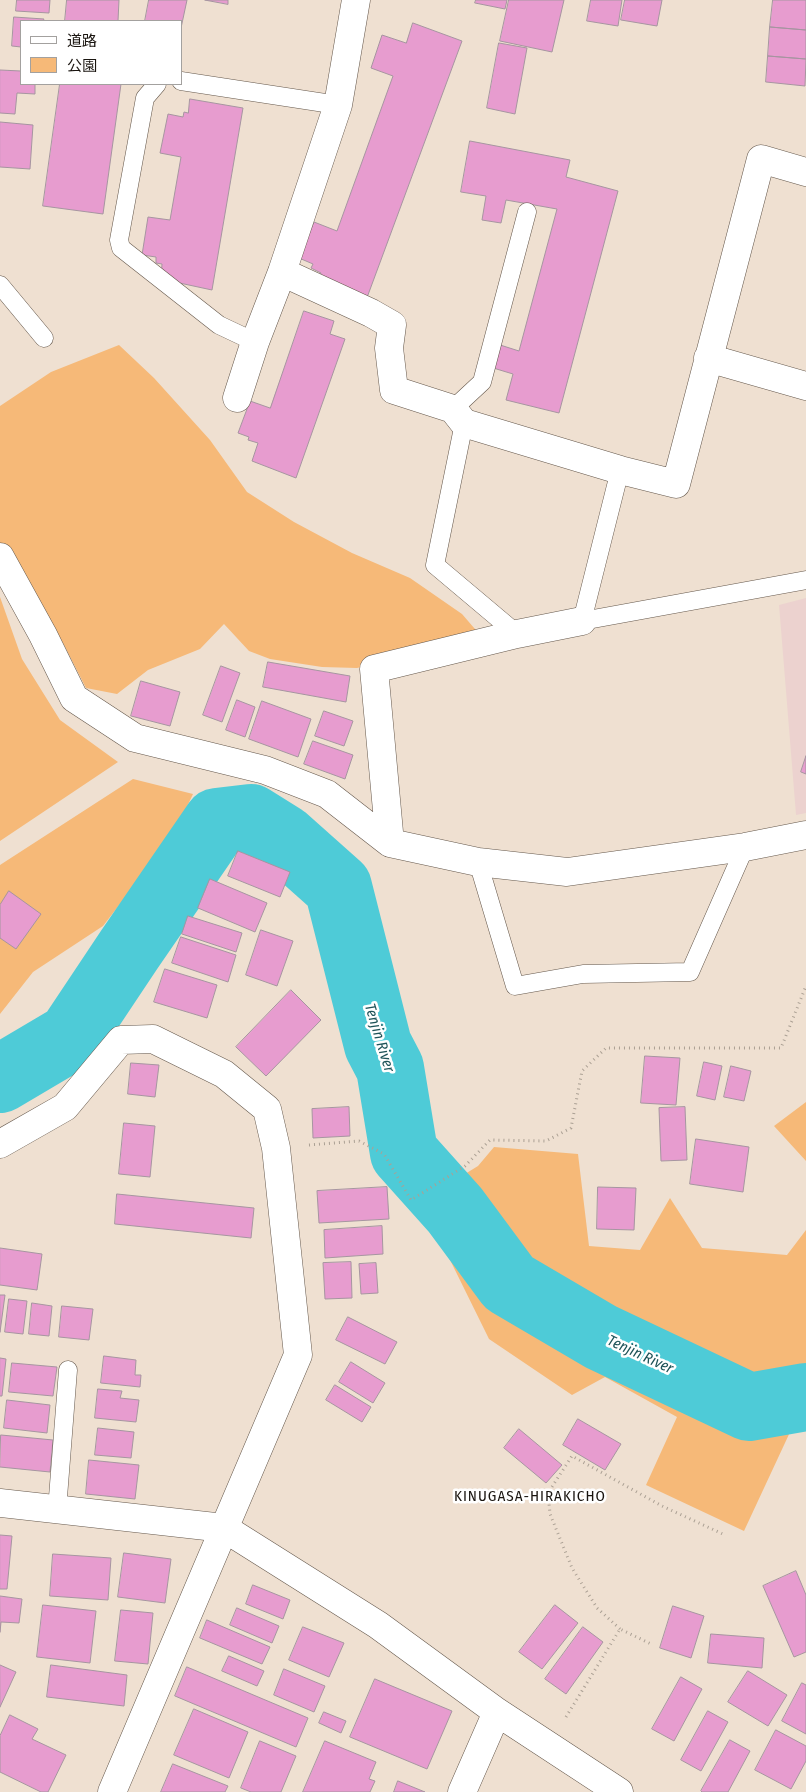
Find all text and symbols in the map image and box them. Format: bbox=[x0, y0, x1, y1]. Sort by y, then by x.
legend bbox=[20, 20, 182, 85]
text: 道路 bbox=[67, 32, 97, 50]
text: 公園 bbox=[67, 57, 97, 75]
water label: Tenjin River bbox=[360, 1002, 398, 1074]
water label: Tenjin River bbox=[604, 1332, 676, 1378]
district label: KINUGASA-HIRAKICHO bbox=[452, 1488, 608, 1506]

